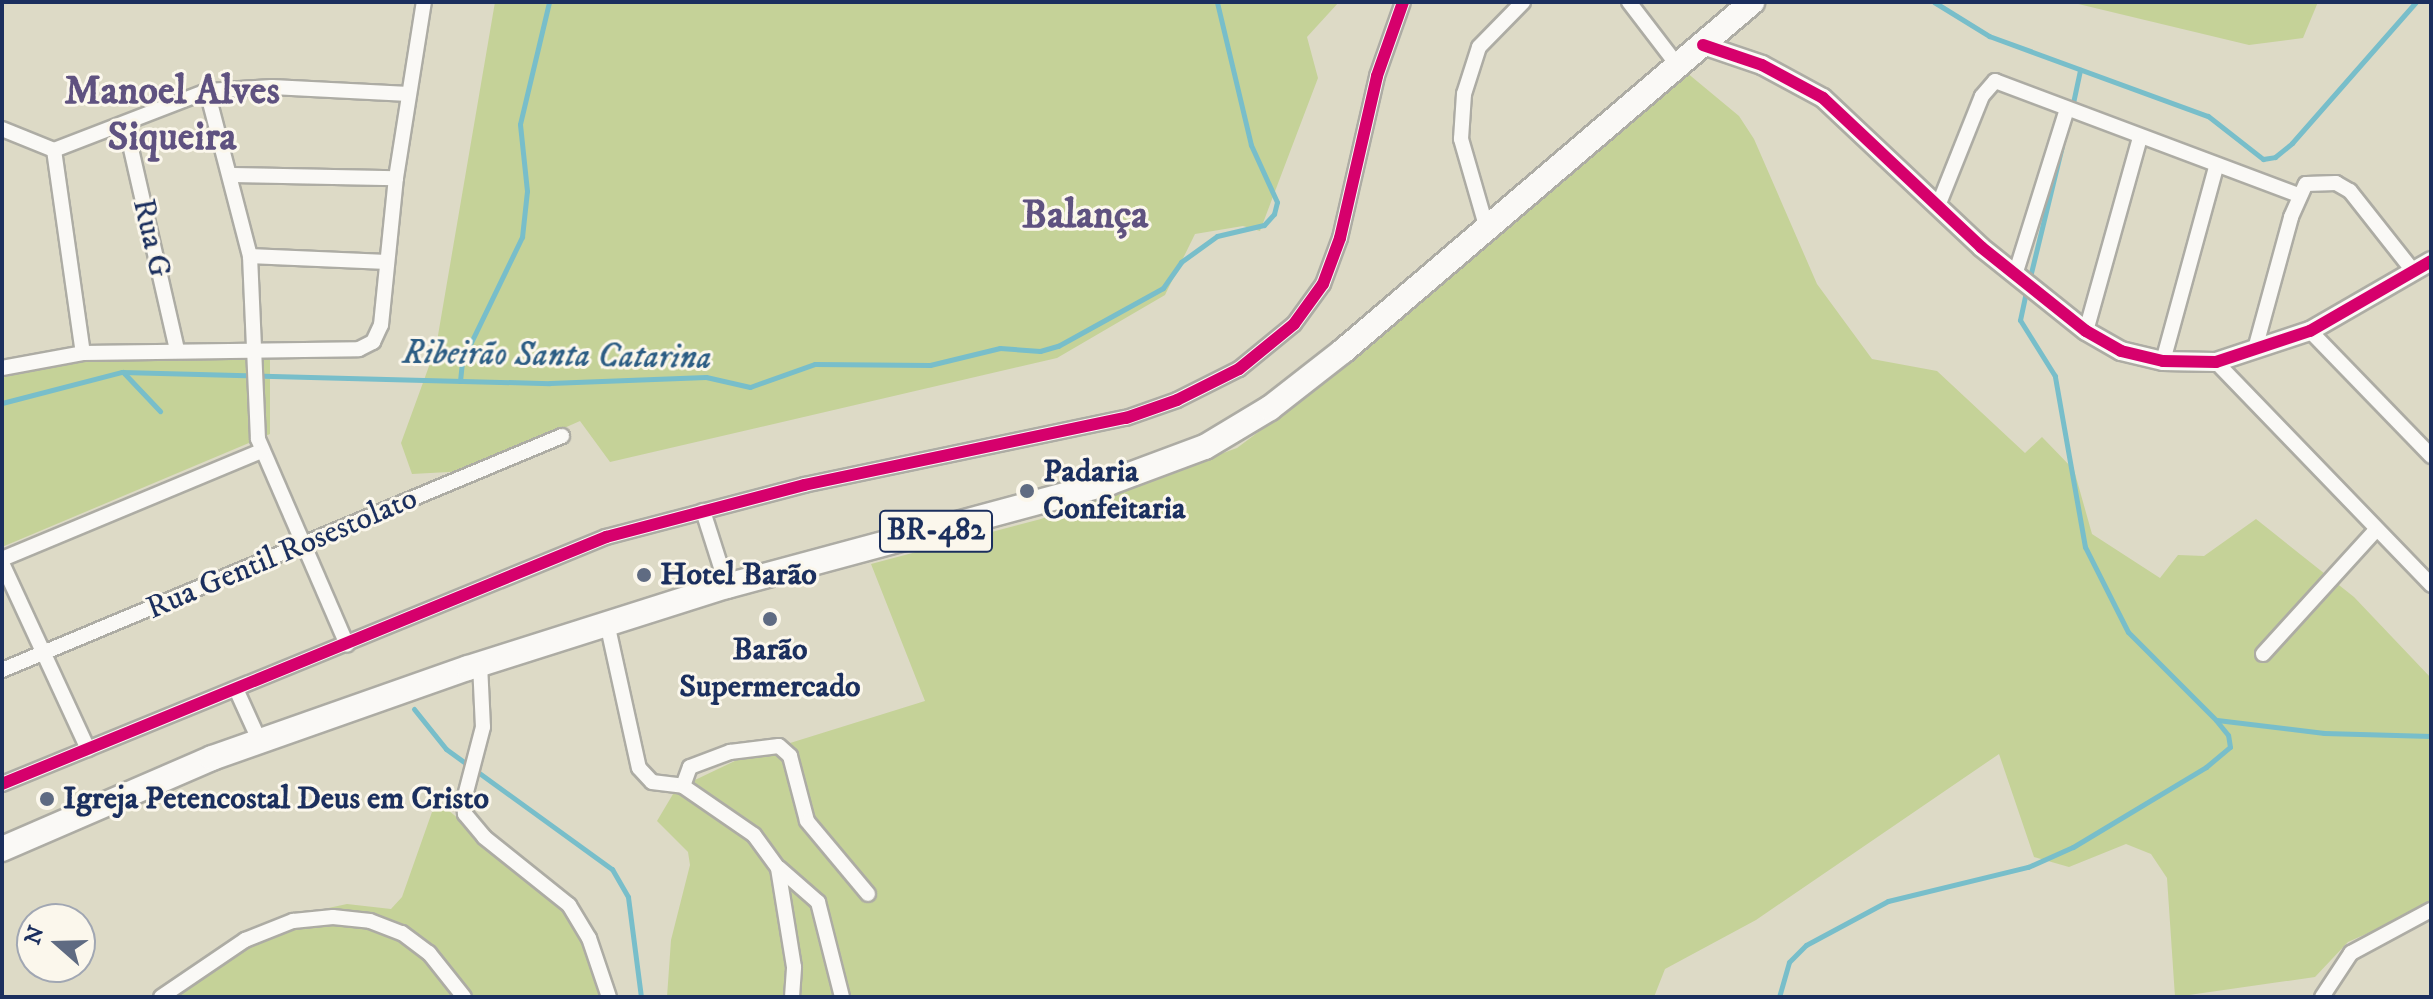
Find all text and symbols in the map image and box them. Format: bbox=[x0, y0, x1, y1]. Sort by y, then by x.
district label: Manoel Alves Siqueira bbox=[64, 68, 280, 162]
district label: Balança bbox=[1022, 192, 1148, 240]
street label: Rua G bbox=[123, 195, 179, 281]
water label: Ribeirão Santa Catarina bbox=[402, 333, 712, 379]
place label: Padaria Confeitaria bbox=[1043, 454, 1186, 529]
street label: Rua Gentil Rosestolato bbox=[141, 480, 423, 628]
marker: Padaria Confeitaria bbox=[1018, 482, 1036, 500]
road number: BR-482 bbox=[878, 505, 994, 557]
place label: Hotel Barão bbox=[660, 556, 817, 594]
marker: Hotel Barão bbox=[635, 566, 653, 584]
marker: Barão Supermercado bbox=[761, 610, 779, 628]
place label: Barão Supermercado bbox=[679, 632, 861, 707]
place label: Igreja Petencostal Deus em Cristo bbox=[63, 780, 489, 818]
marker: Igreja Petencostal Deus em Cristo bbox=[38, 790, 56, 808]
north arrow bbox=[16, 903, 96, 983]
text: N bbox=[19, 922, 51, 948]

